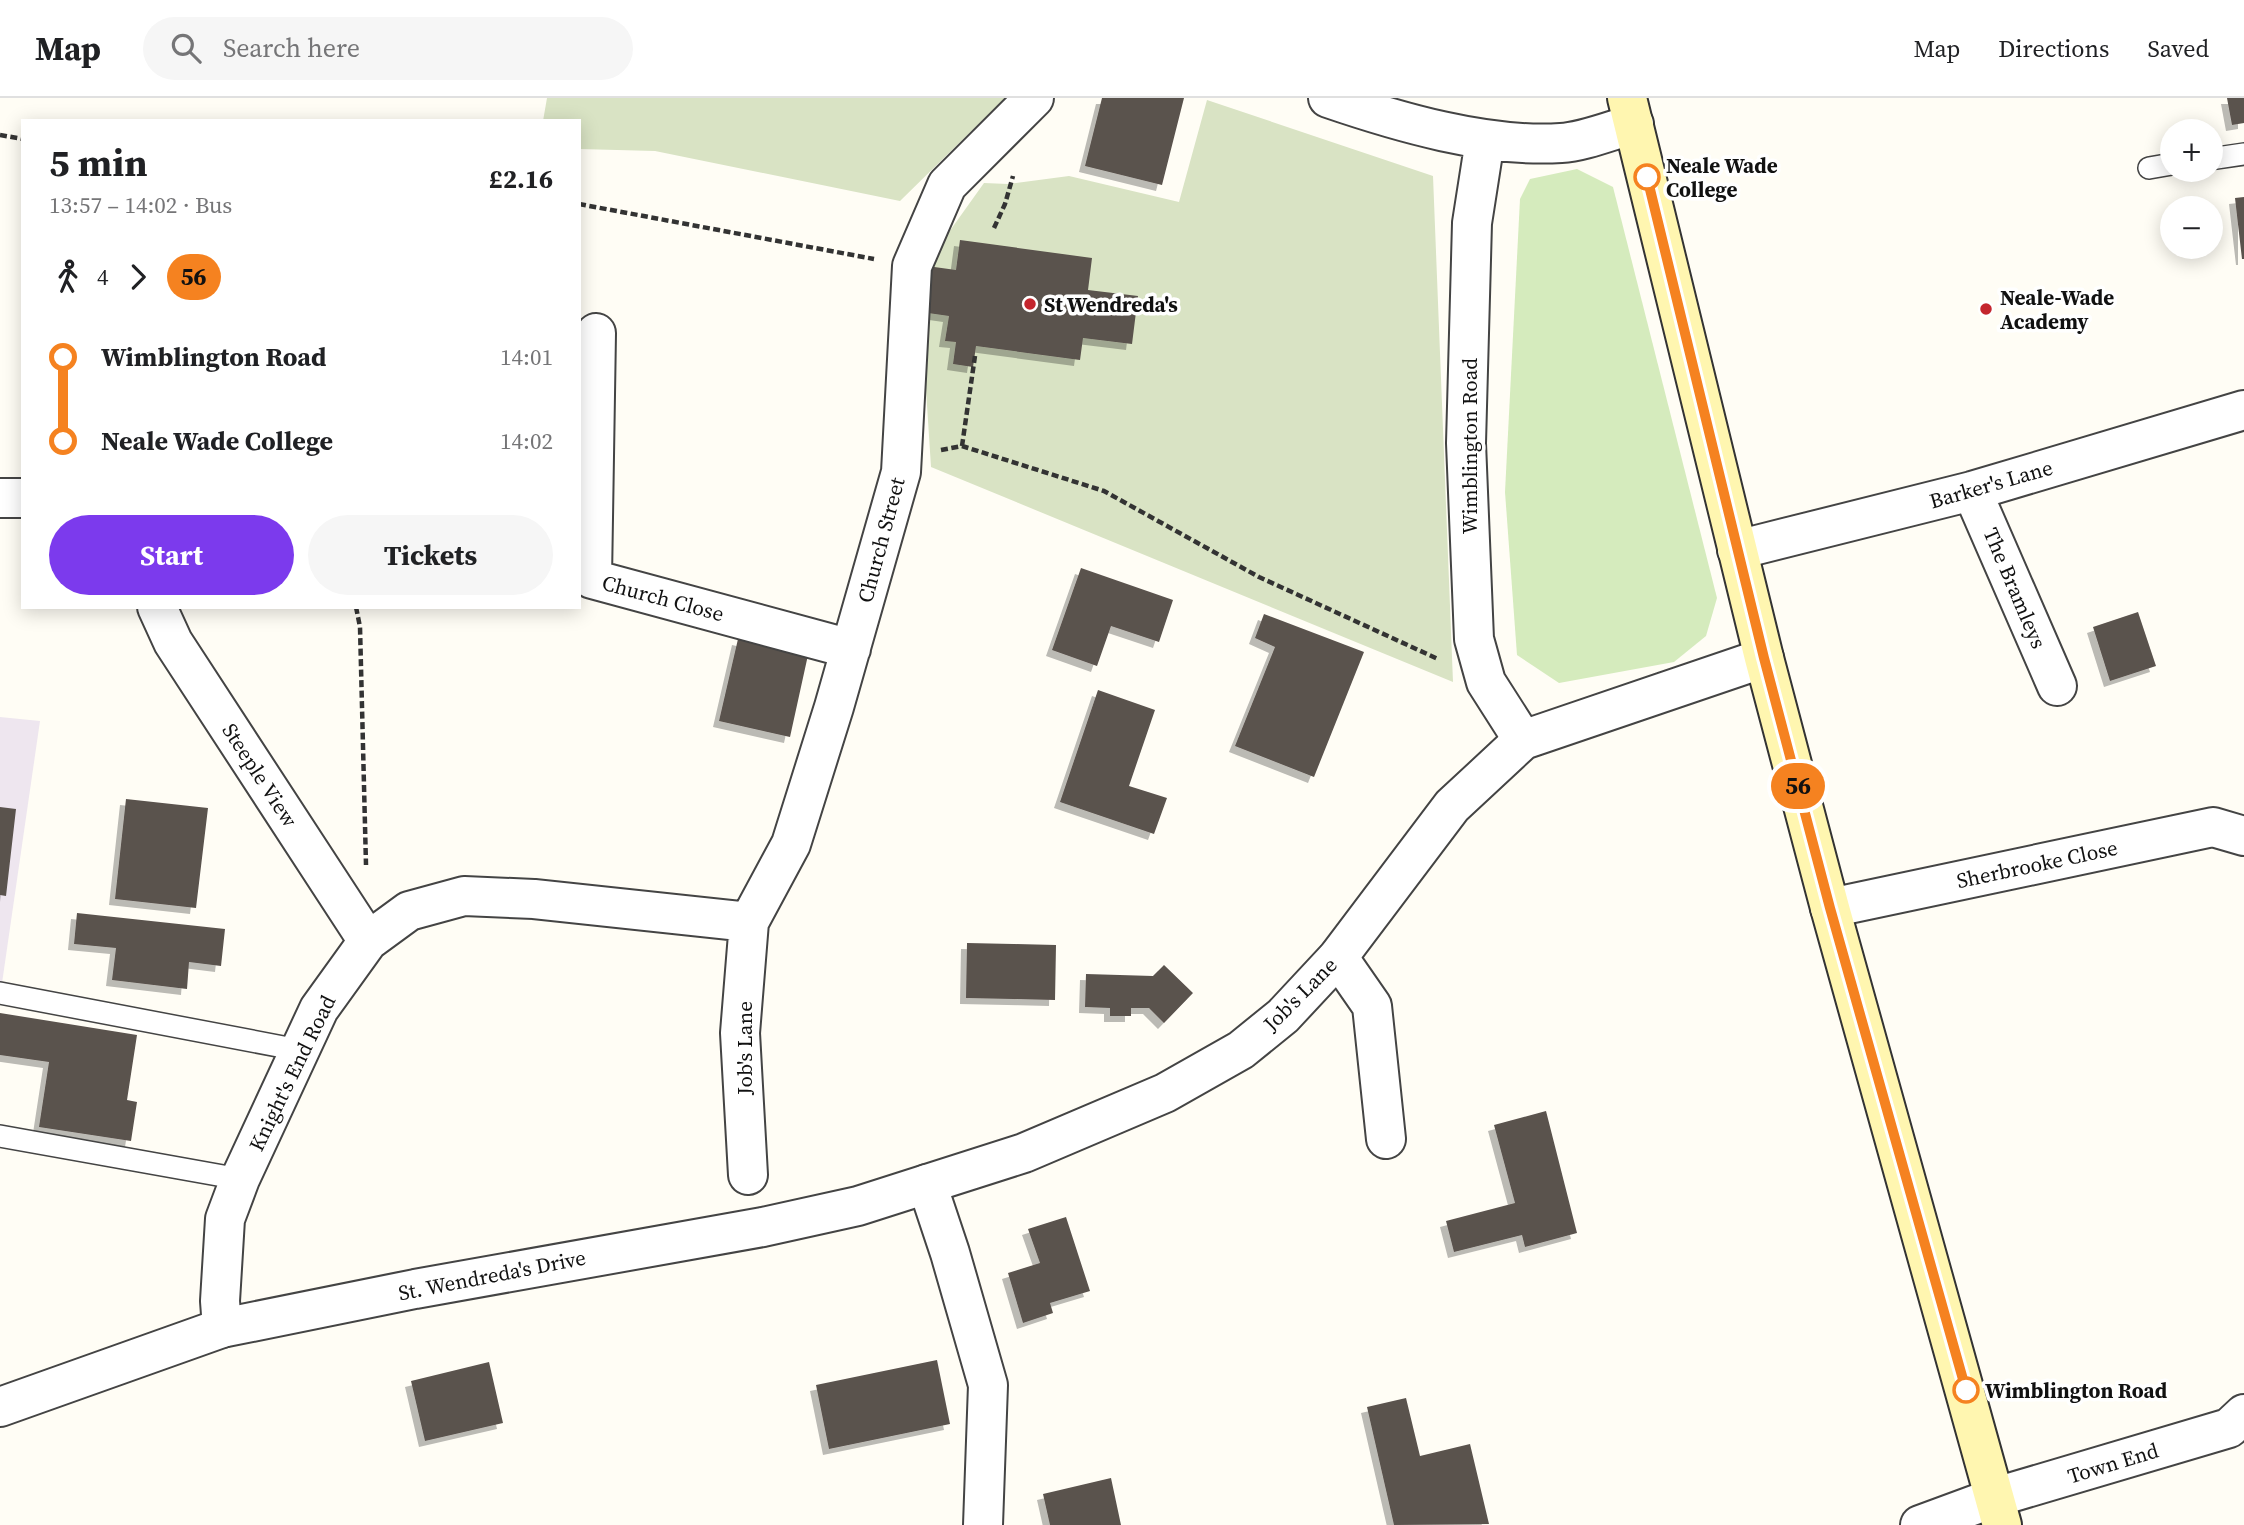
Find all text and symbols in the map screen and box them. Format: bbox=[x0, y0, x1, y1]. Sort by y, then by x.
search box bbox=[143, 17, 633, 80]
text: Map bbox=[35, 26, 101, 71]
icon: search bbox=[167, 29, 205, 67]
text: Search here bbox=[223, 30, 360, 66]
text: Map bbox=[1913, 32, 1960, 65]
text: Directions bbox=[1998, 32, 2109, 65]
text: Saved bbox=[2147, 32, 2209, 65]
map controls bbox=[2160, 119, 2223, 259]
button: + bbox=[2160, 119, 2223, 182]
text: 5 min bbox=[49, 137, 148, 189]
place label: Neale Wade College bbox=[1666, 151, 1778, 204]
text: £2.16 bbox=[489, 161, 553, 197]
marker: Neale Wade College bbox=[1634, 164, 1660, 190]
text: 13:57 – 14:02 · Bus bbox=[49, 189, 232, 221]
button: − bbox=[2160, 196, 2223, 259]
icon: walk bbox=[49, 258, 87, 296]
icon: forward bbox=[119, 258, 157, 296]
text: 56 bbox=[181, 260, 207, 293]
text: 4 bbox=[97, 261, 109, 293]
place label: Neale-Wade Academy bbox=[2000, 283, 2114, 336]
place label: St Wendreda's bbox=[1044, 290, 1178, 319]
marker: St Wendreda's bbox=[1022, 296, 1038, 312]
marker: Neale-Wade Academy bbox=[1978, 301, 1994, 317]
text: Wimblington Road bbox=[101, 339, 327, 375]
text: 14:01 bbox=[500, 341, 553, 373]
street label: Wimblington Road bbox=[1455, 358, 1484, 534]
text: Neale Wade College bbox=[101, 423, 333, 459]
text: 14:02 bbox=[500, 425, 553, 457]
street label: Barker's Lane bbox=[1926, 453, 2056, 515]
street label: Church Street bbox=[850, 474, 912, 606]
button: Start bbox=[49, 515, 294, 595]
button: Tickets bbox=[308, 515, 553, 595]
street label: The Bramleys bbox=[1977, 523, 2053, 653]
street label: Church Close bbox=[599, 568, 727, 628]
street label: Steeple View bbox=[216, 718, 304, 832]
line badge: 56 bbox=[1766, 763, 1829, 809]
text: 56 bbox=[1785, 769, 1811, 802]
street label: Sherbrooke Close bbox=[1954, 833, 2120, 895]
street label: Job's Lane bbox=[1256, 951, 1343, 1038]
street label: Knight's End Road bbox=[242, 990, 342, 1156]
street label: Job's Lane bbox=[730, 1001, 759, 1096]
street label: St. Wendreda's Drive bbox=[396, 1243, 588, 1307]
place label: Wimblington Road bbox=[1985, 1376, 2168, 1405]
marker: Wimblington Road bbox=[1953, 1377, 1979, 1403]
street label: Town End bbox=[2064, 1435, 2162, 1491]

